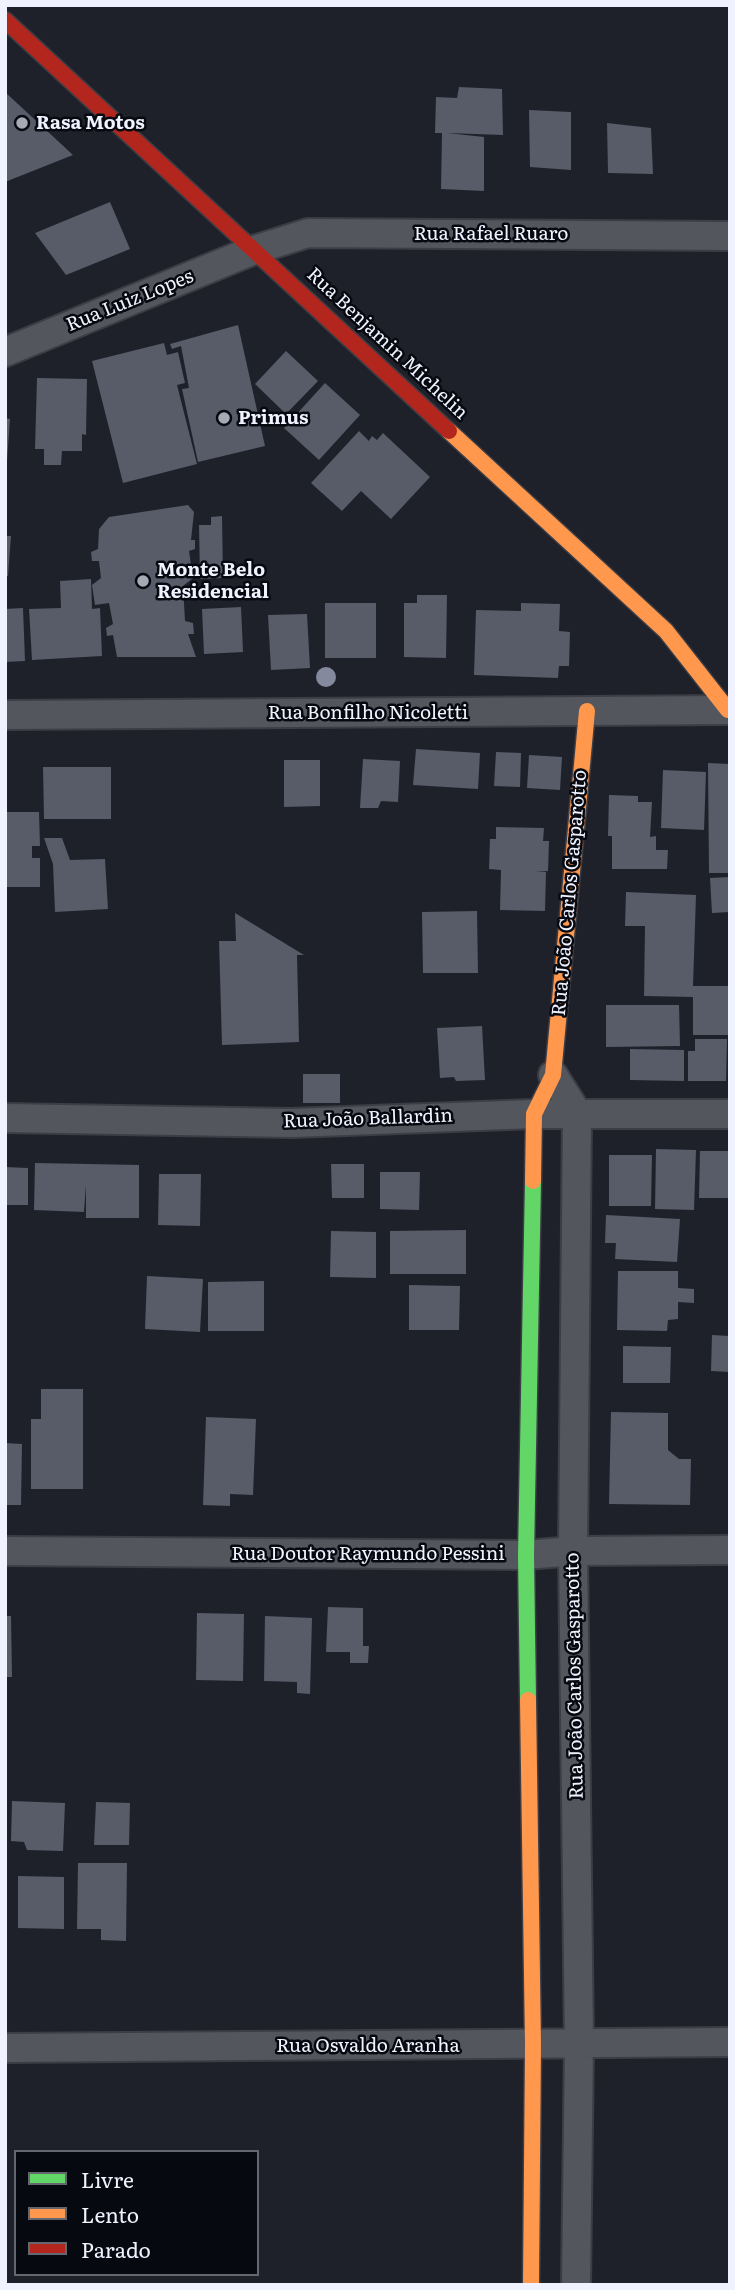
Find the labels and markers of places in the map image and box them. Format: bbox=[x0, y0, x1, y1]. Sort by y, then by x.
place label: Rasa Motos bbox=[36, 112, 145, 134]
marker: Rasa Motos bbox=[14, 115, 30, 131]
place label: Primus bbox=[238, 407, 309, 429]
marker: Primus bbox=[216, 410, 232, 426]
place label: Monte Belo Residencial bbox=[157, 559, 269, 603]
marker: Monte Belo Residencial bbox=[135, 573, 151, 589]

